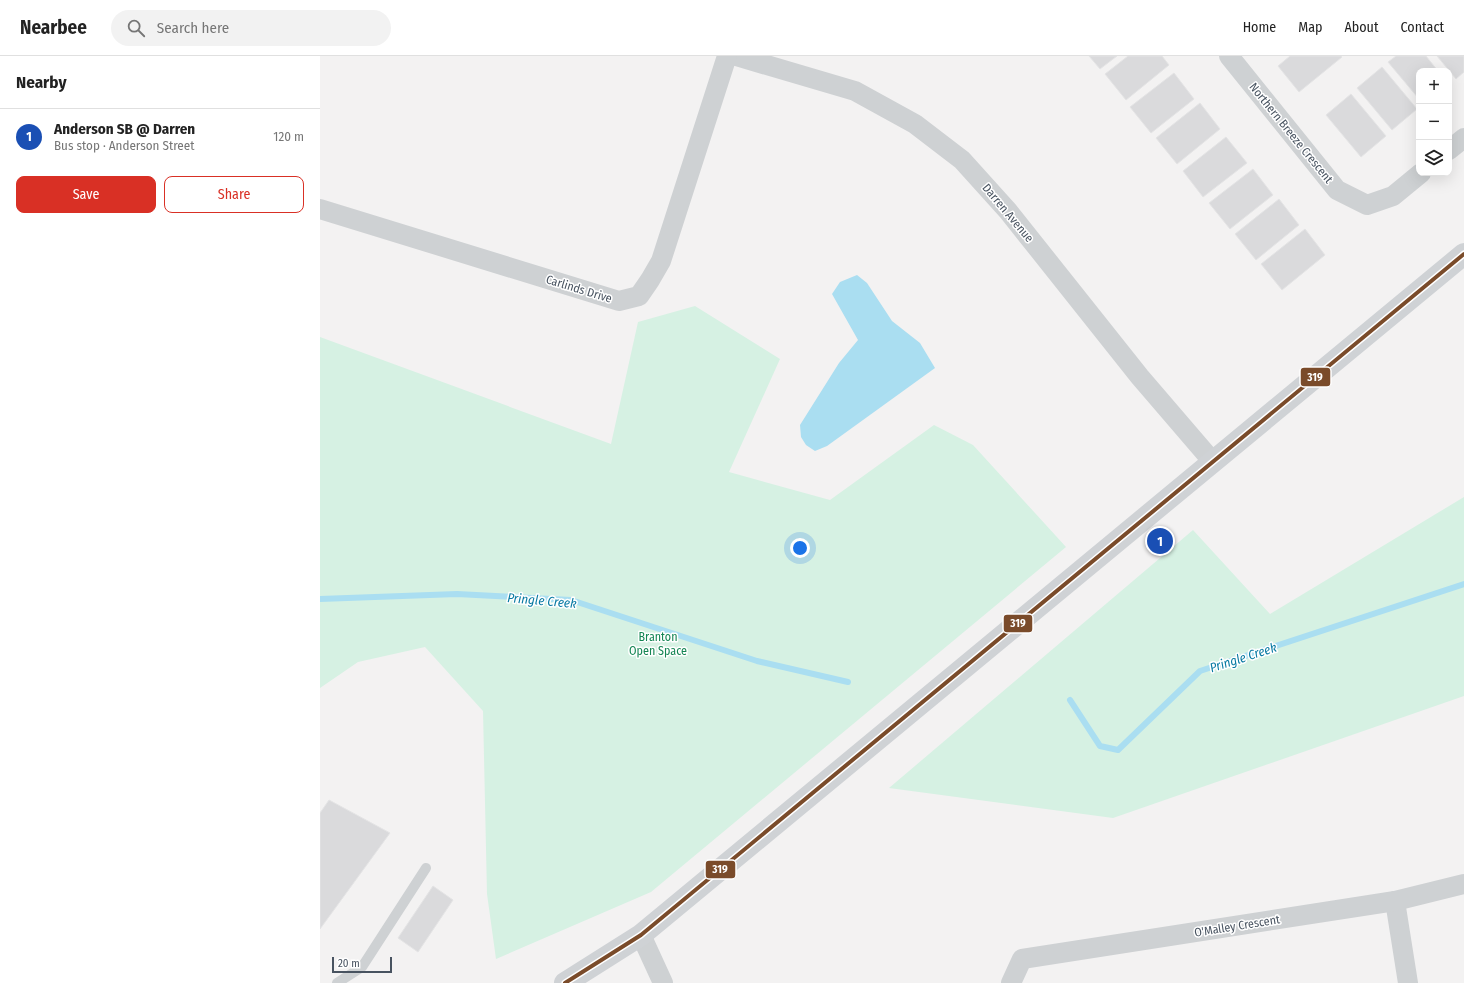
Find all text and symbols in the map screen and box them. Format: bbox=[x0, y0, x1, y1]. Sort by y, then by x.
search box bbox=[111, 10, 391, 46]
text: Nearbee bbox=[20, 16, 87, 39]
icon: search bbox=[125, 17, 147, 39]
text: Search here bbox=[157, 19, 229, 37]
text: Home bbox=[1243, 19, 1276, 36]
text: Map bbox=[1298, 19, 1322, 36]
text: About bbox=[1344, 19, 1379, 36]
text: Contact bbox=[1401, 19, 1444, 36]
map controls bbox=[1416, 68, 1452, 176]
button: + bbox=[1416, 68, 1452, 104]
text: Nearby bbox=[16, 72, 67, 93]
street label: Northern Breeze Crescent bbox=[1246, 80, 1336, 186]
button: − bbox=[1416, 104, 1452, 140]
text: Anderson SB @ Darren bbox=[54, 120, 195, 138]
text: 1 bbox=[26, 129, 32, 144]
text: 120 m bbox=[273, 129, 304, 144]
text: Bus stop · Anderson Street bbox=[54, 138, 194, 153]
button: layers bbox=[1416, 140, 1452, 176]
button: Save bbox=[16, 176, 156, 213]
button: Share bbox=[164, 176, 304, 213]
street label: Darren Avenue bbox=[980, 181, 1037, 245]
street label: Carlinds Drive bbox=[544, 272, 614, 306]
line badge: 319 bbox=[1300, 367, 1331, 387]
text: 319 bbox=[1306, 371, 1323, 384]
pin: 1 bbox=[1147, 526, 1173, 556]
your location bbox=[790, 538, 810, 558]
water label: Pringle Creek bbox=[507, 590, 578, 611]
line badge: 319 bbox=[1003, 614, 1033, 633]
text: 319 bbox=[1009, 617, 1026, 630]
park label: Branton Open Space bbox=[629, 630, 687, 658]
water label: Pringle Creek bbox=[1208, 639, 1279, 675]
line badge: 319 bbox=[705, 860, 736, 879]
text: 319 bbox=[711, 863, 728, 876]
street label: O'Malley Crescent bbox=[1193, 912, 1281, 940]
scale bar bbox=[332, 955, 392, 974]
text: 20 m bbox=[338, 957, 360, 970]

